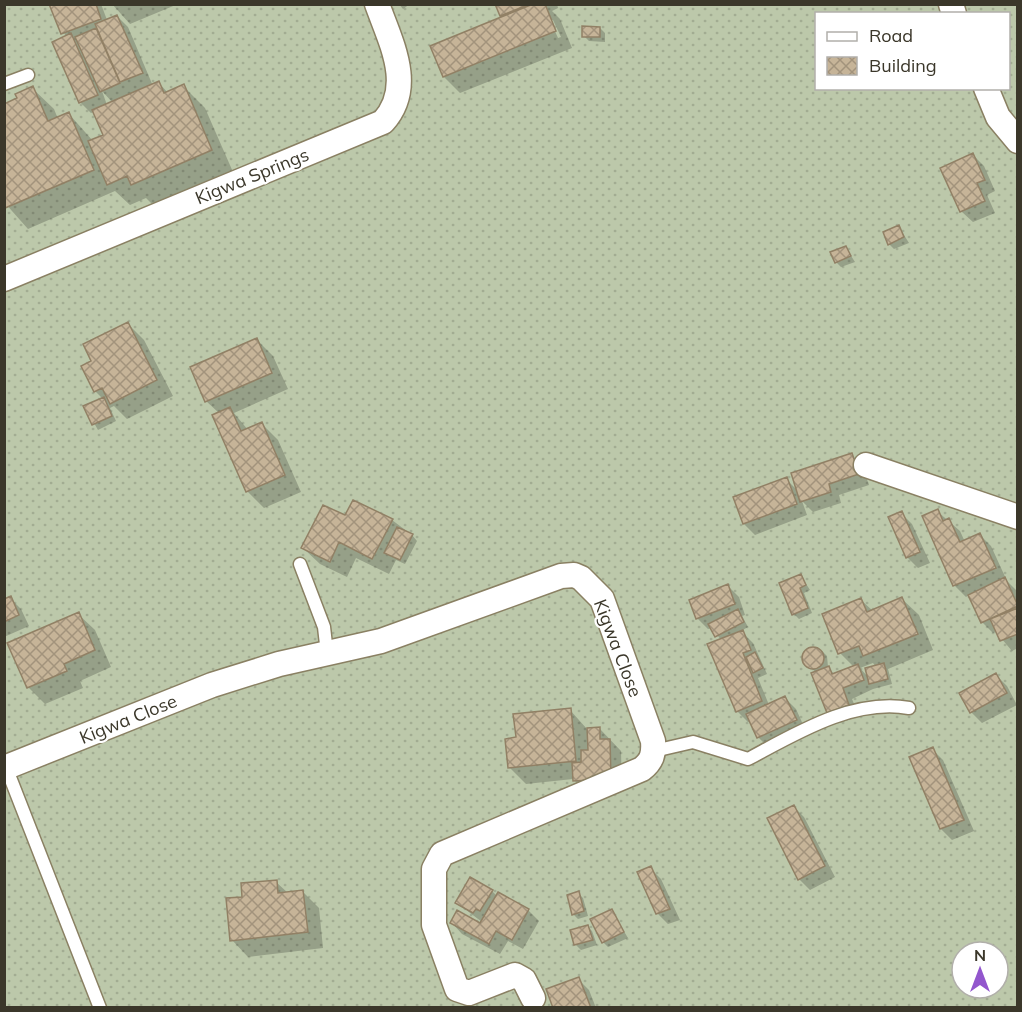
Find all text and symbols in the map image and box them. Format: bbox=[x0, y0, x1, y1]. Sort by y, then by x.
legend bbox=[815, 12, 1010, 90]
text: Road bbox=[869, 24, 913, 47]
text: Building bbox=[869, 54, 937, 77]
street label: Kigwa Springs bbox=[192, 143, 312, 209]
street label: Kigwa Close bbox=[589, 596, 647, 700]
street label: Kigwa Close bbox=[76, 689, 180, 749]
north arrow bbox=[950, 940, 1010, 1000]
text: N bbox=[974, 945, 986, 965]

